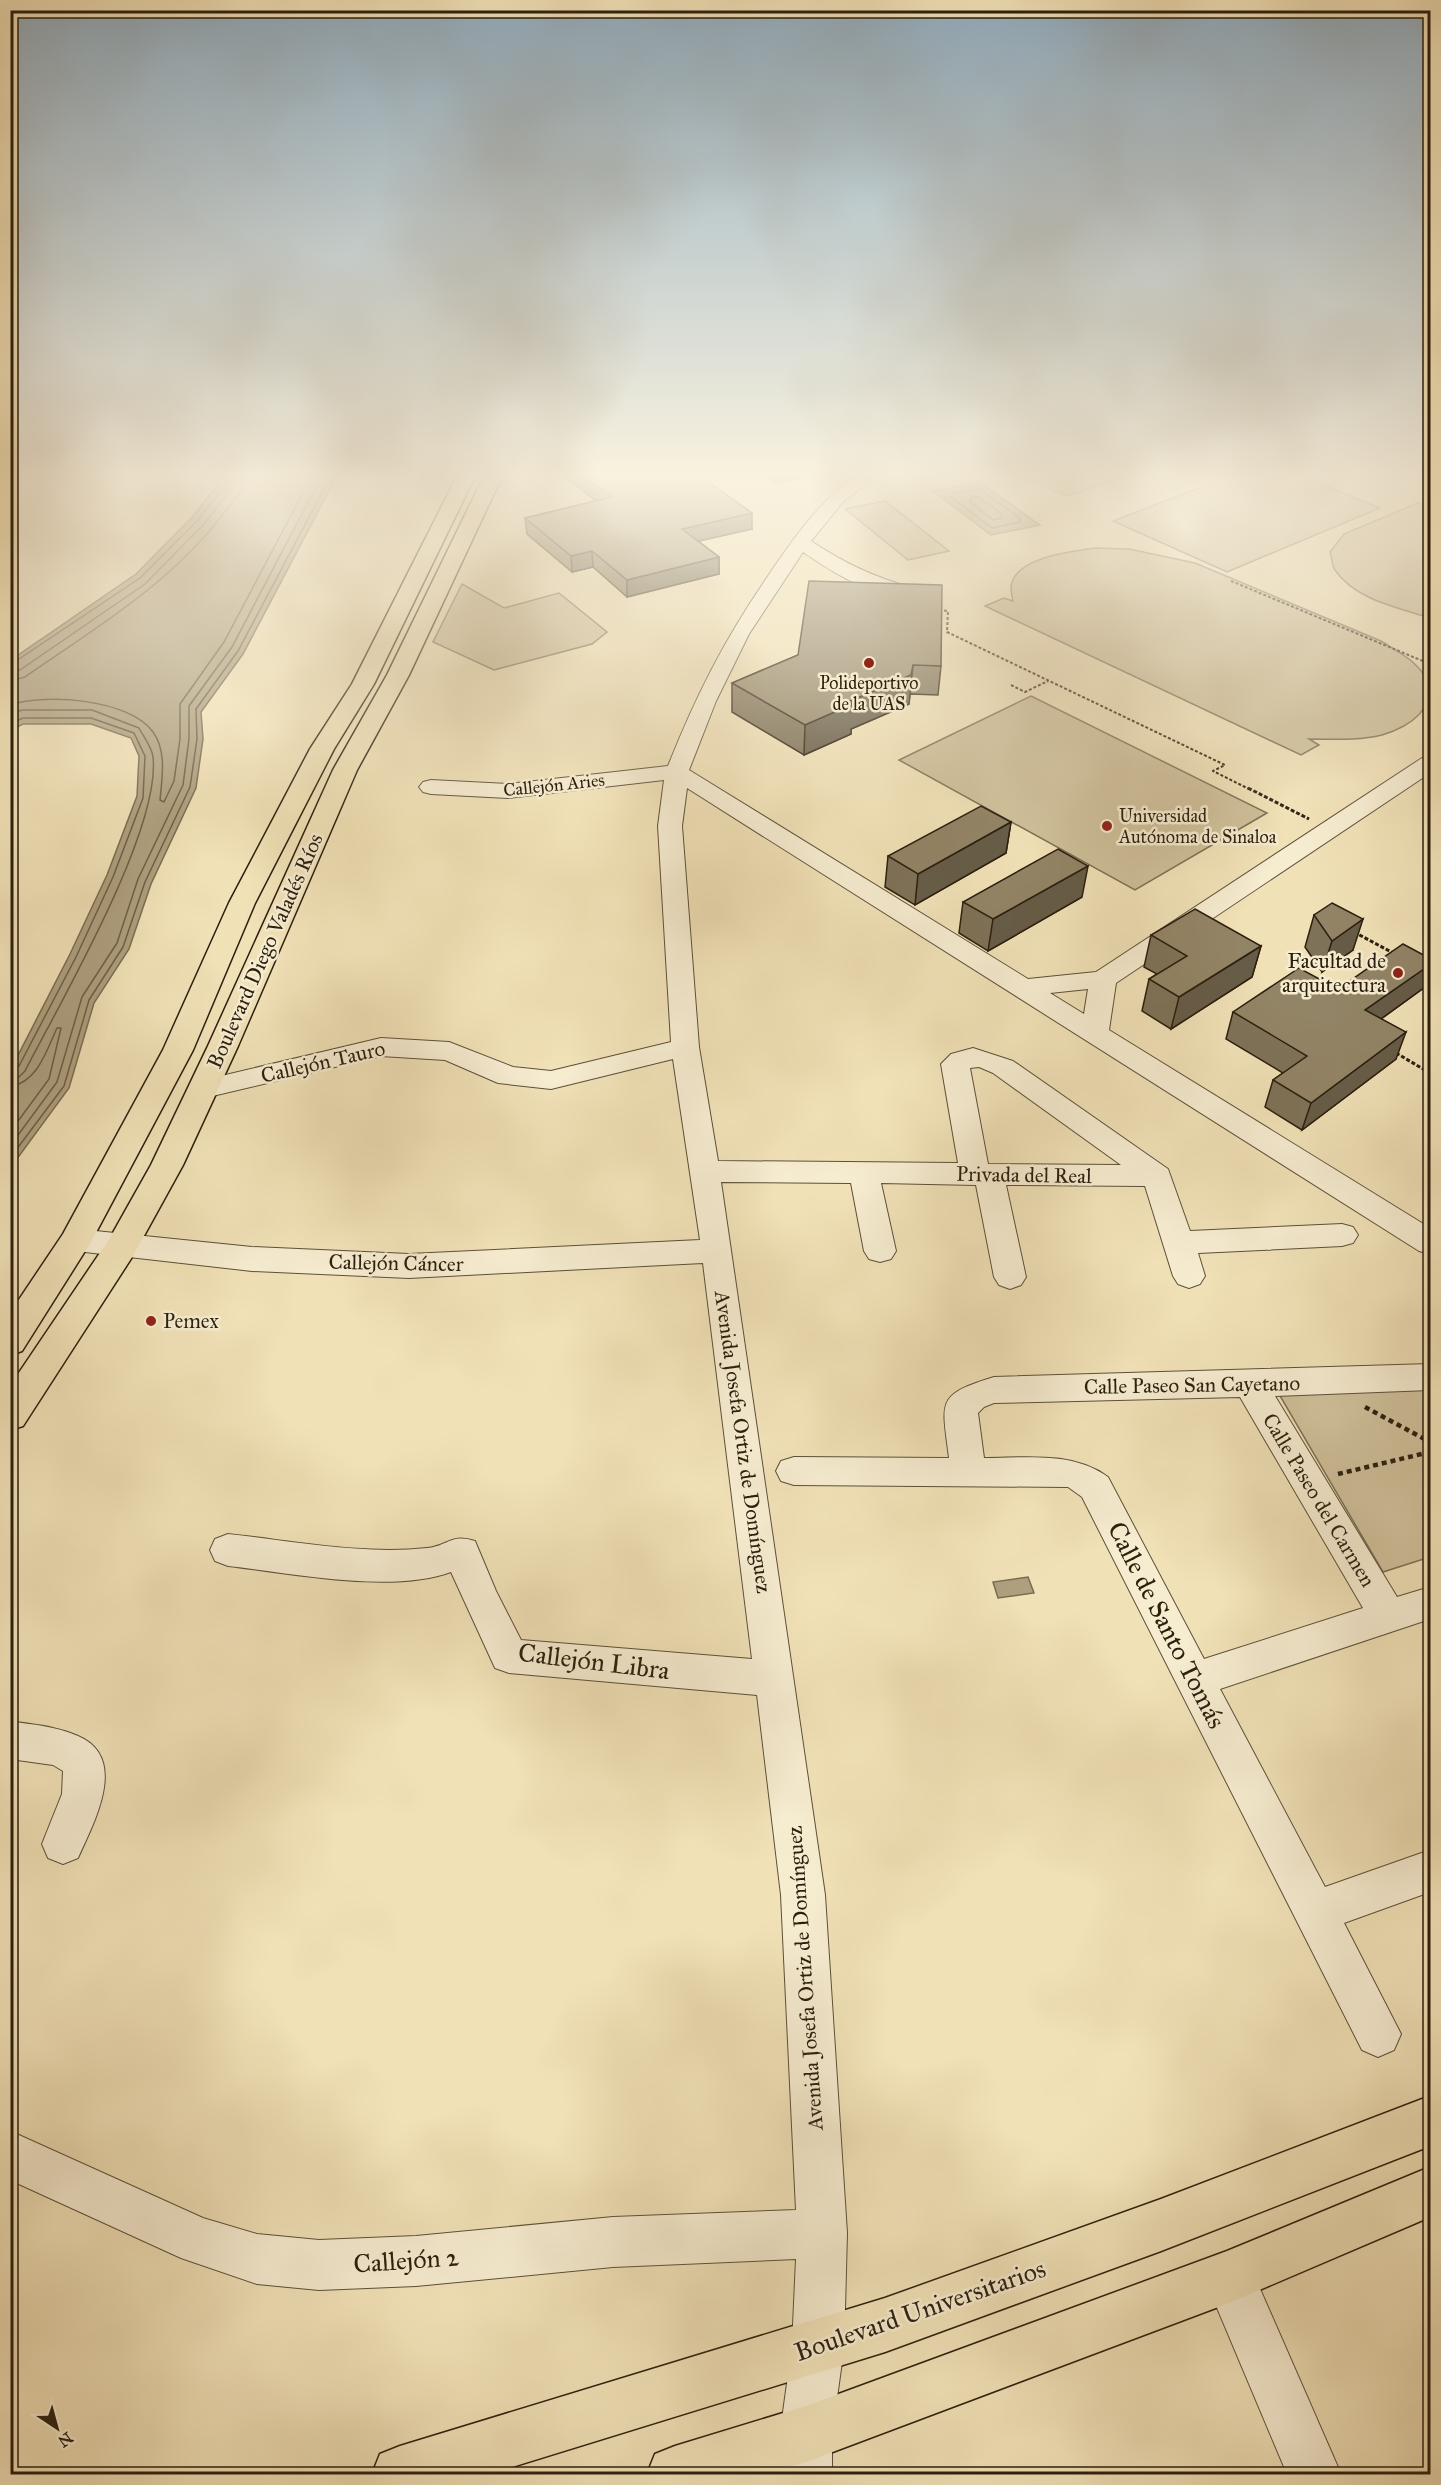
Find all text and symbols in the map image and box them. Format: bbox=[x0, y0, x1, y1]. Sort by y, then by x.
marker: Polideportivo de la UAS bbox=[862, 656, 876, 670]
place label: Polideportivo de la UAS bbox=[819, 672, 919, 715]
street label: Callejón Aries bbox=[502, 769, 606, 801]
place label: Universidad Autónoma de Sinaloa bbox=[1118, 805, 1277, 848]
marker: Universidad Autónoma de Sinaloa bbox=[1100, 819, 1114, 833]
street label: Boulevard Diego Valadés Ríos bbox=[201, 829, 329, 1073]
place label: Facultad de arquitectura bbox=[1282, 948, 1386, 998]
marker: Facultad de arquitectura bbox=[1391, 966, 1405, 980]
street label: Callejón Tauro bbox=[258, 1035, 388, 1089]
street label: Privada del Real bbox=[956, 1161, 1092, 1189]
street label: Callejón Cáncer bbox=[328, 1249, 464, 1277]
street label: Avenida Josefa Ortiz de Domínguez bbox=[709, 1288, 777, 1595]
place label: Pemex bbox=[163, 1308, 220, 1334]
marker: Pemex bbox=[144, 1314, 158, 1328]
street label: Calle Paseo San Cayetano bbox=[1084, 1370, 1301, 1400]
street label: Calle Paseo del Carmen bbox=[1257, 1408, 1381, 1592]
street label: Calle de Santo Tomás bbox=[1101, 1516, 1233, 1734]
street label: Callejón Libra bbox=[516, 1636, 672, 1686]
street label: Avenida Josefa Ortiz de Domínguez bbox=[781, 1825, 829, 2132]
street label: Callejón 2 bbox=[352, 2240, 460, 2280]
street label: Boulevard Universitarios bbox=[790, 2252, 1050, 2368]
north arrow bbox=[27, 2398, 87, 2458]
text: N bbox=[54, 2428, 77, 2452]

